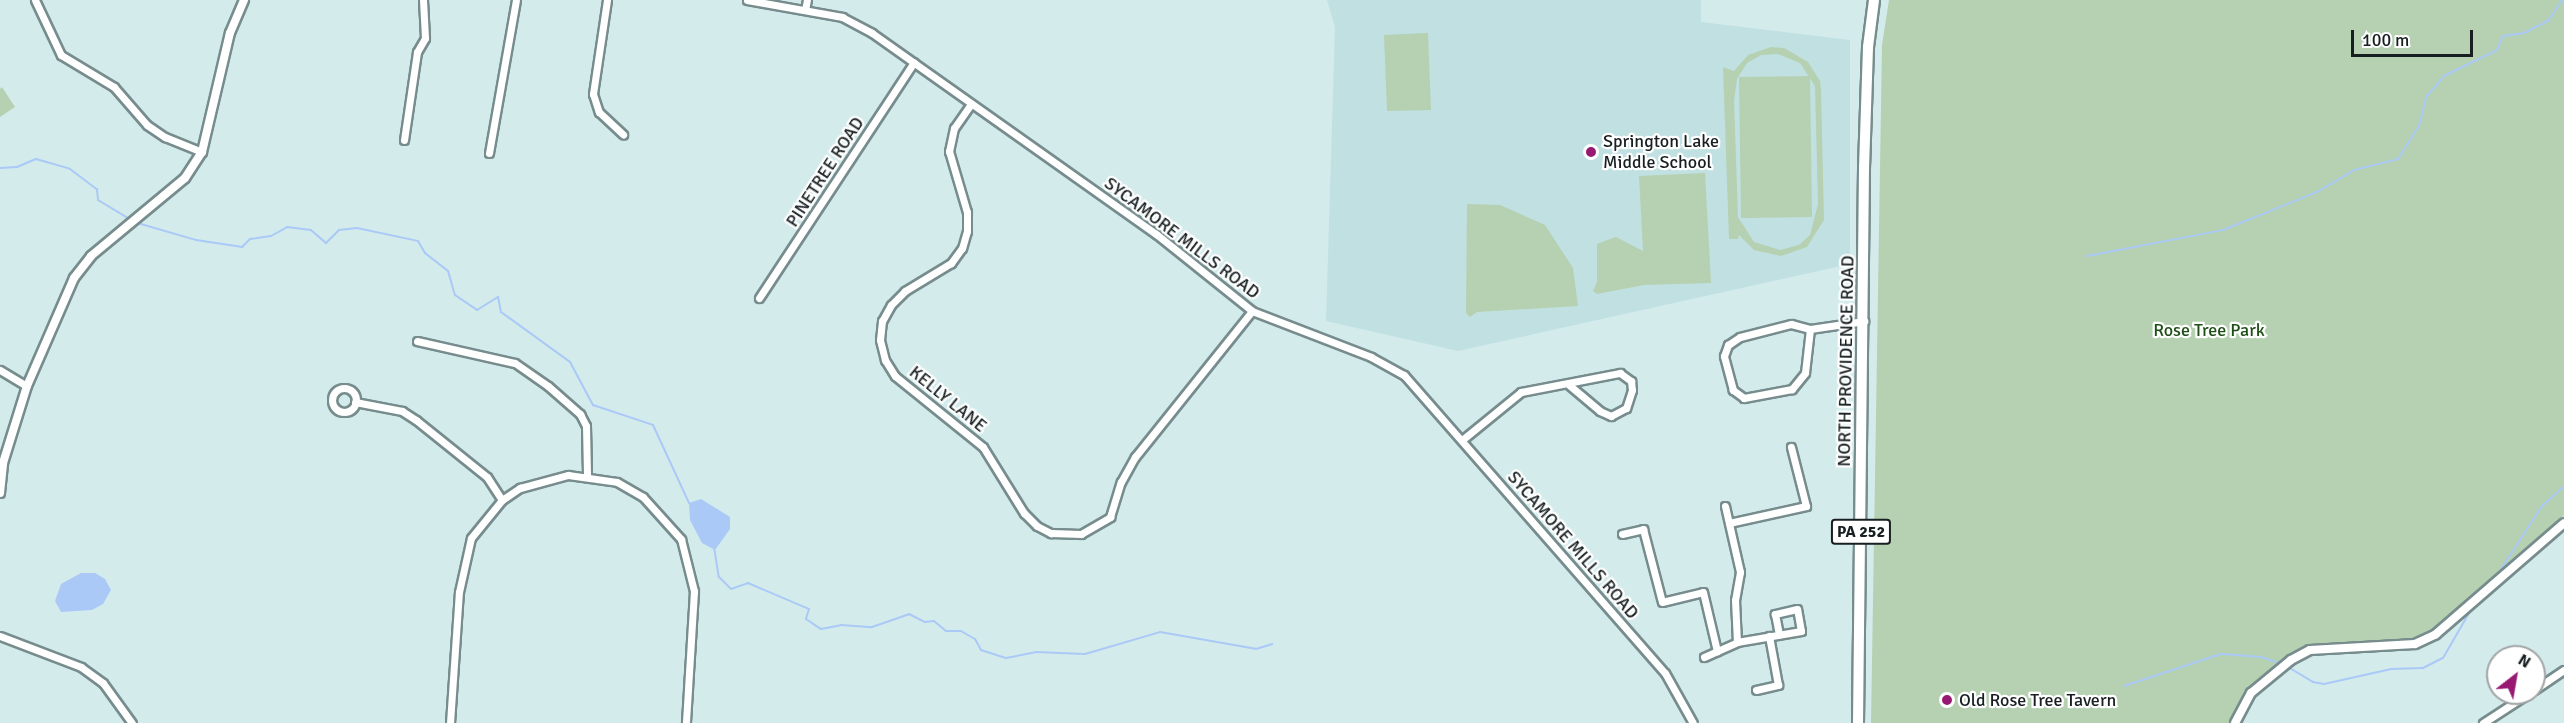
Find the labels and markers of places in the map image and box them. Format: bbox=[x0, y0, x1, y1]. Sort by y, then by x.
place label: Springton Lake Middle School bbox=[1603, 131, 1719, 174]
marker: Springton Lake Middle School bbox=[1584, 145, 1598, 159]
place label: Old Rose Tree Tavern bbox=[1959, 689, 2116, 711]
marker: Old Rose Tree Tavern bbox=[1940, 693, 1954, 707]

